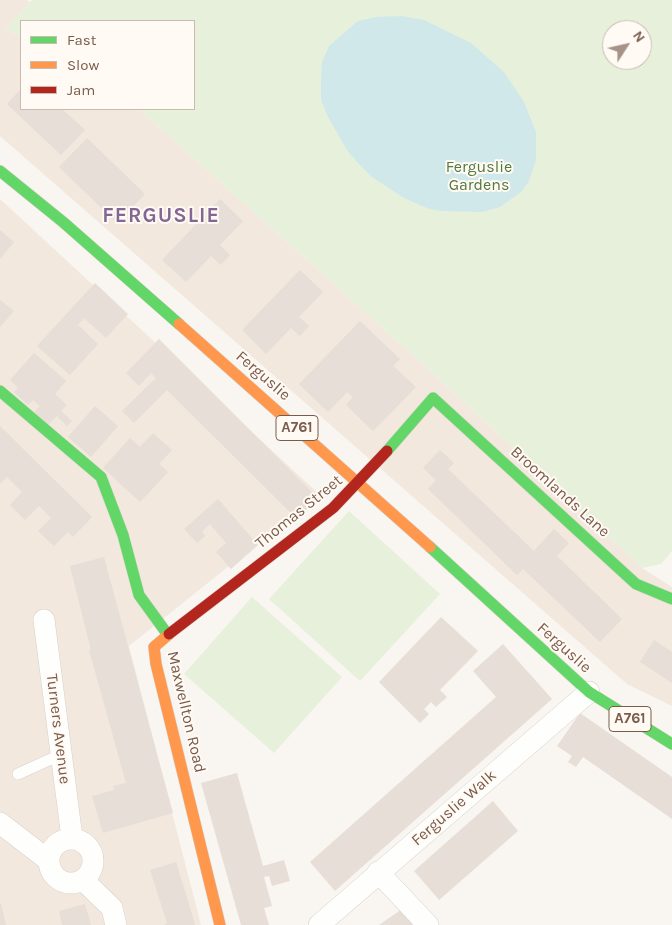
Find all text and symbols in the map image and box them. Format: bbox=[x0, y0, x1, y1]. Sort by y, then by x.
legend bbox=[20, 20, 195, 110]
north arrow bbox=[602, 20, 652, 70]
text: N bbox=[629, 28, 649, 46]
text: Fast bbox=[67, 31, 96, 49]
text: Slow bbox=[67, 56, 99, 74]
text: Jam bbox=[67, 81, 95, 99]
park label: Ferguslie Gardens bbox=[446, 157, 512, 195]
district label: FERGUSLIE bbox=[101, 203, 221, 229]
street label: Ferguslie bbox=[232, 347, 294, 405]
road number: A761 bbox=[276, 416, 318, 440]
street label: Broomlands Lane bbox=[506, 442, 614, 542]
street label: Thomas Street bbox=[252, 471, 346, 553]
street label: Ferguslie bbox=[533, 619, 595, 677]
street label: Maxwellton Road bbox=[163, 649, 209, 775]
street label: Turners Avenue bbox=[42, 673, 74, 785]
road number: A761 bbox=[609, 706, 651, 732]
street label: Ferguslie Walk bbox=[408, 766, 500, 850]

